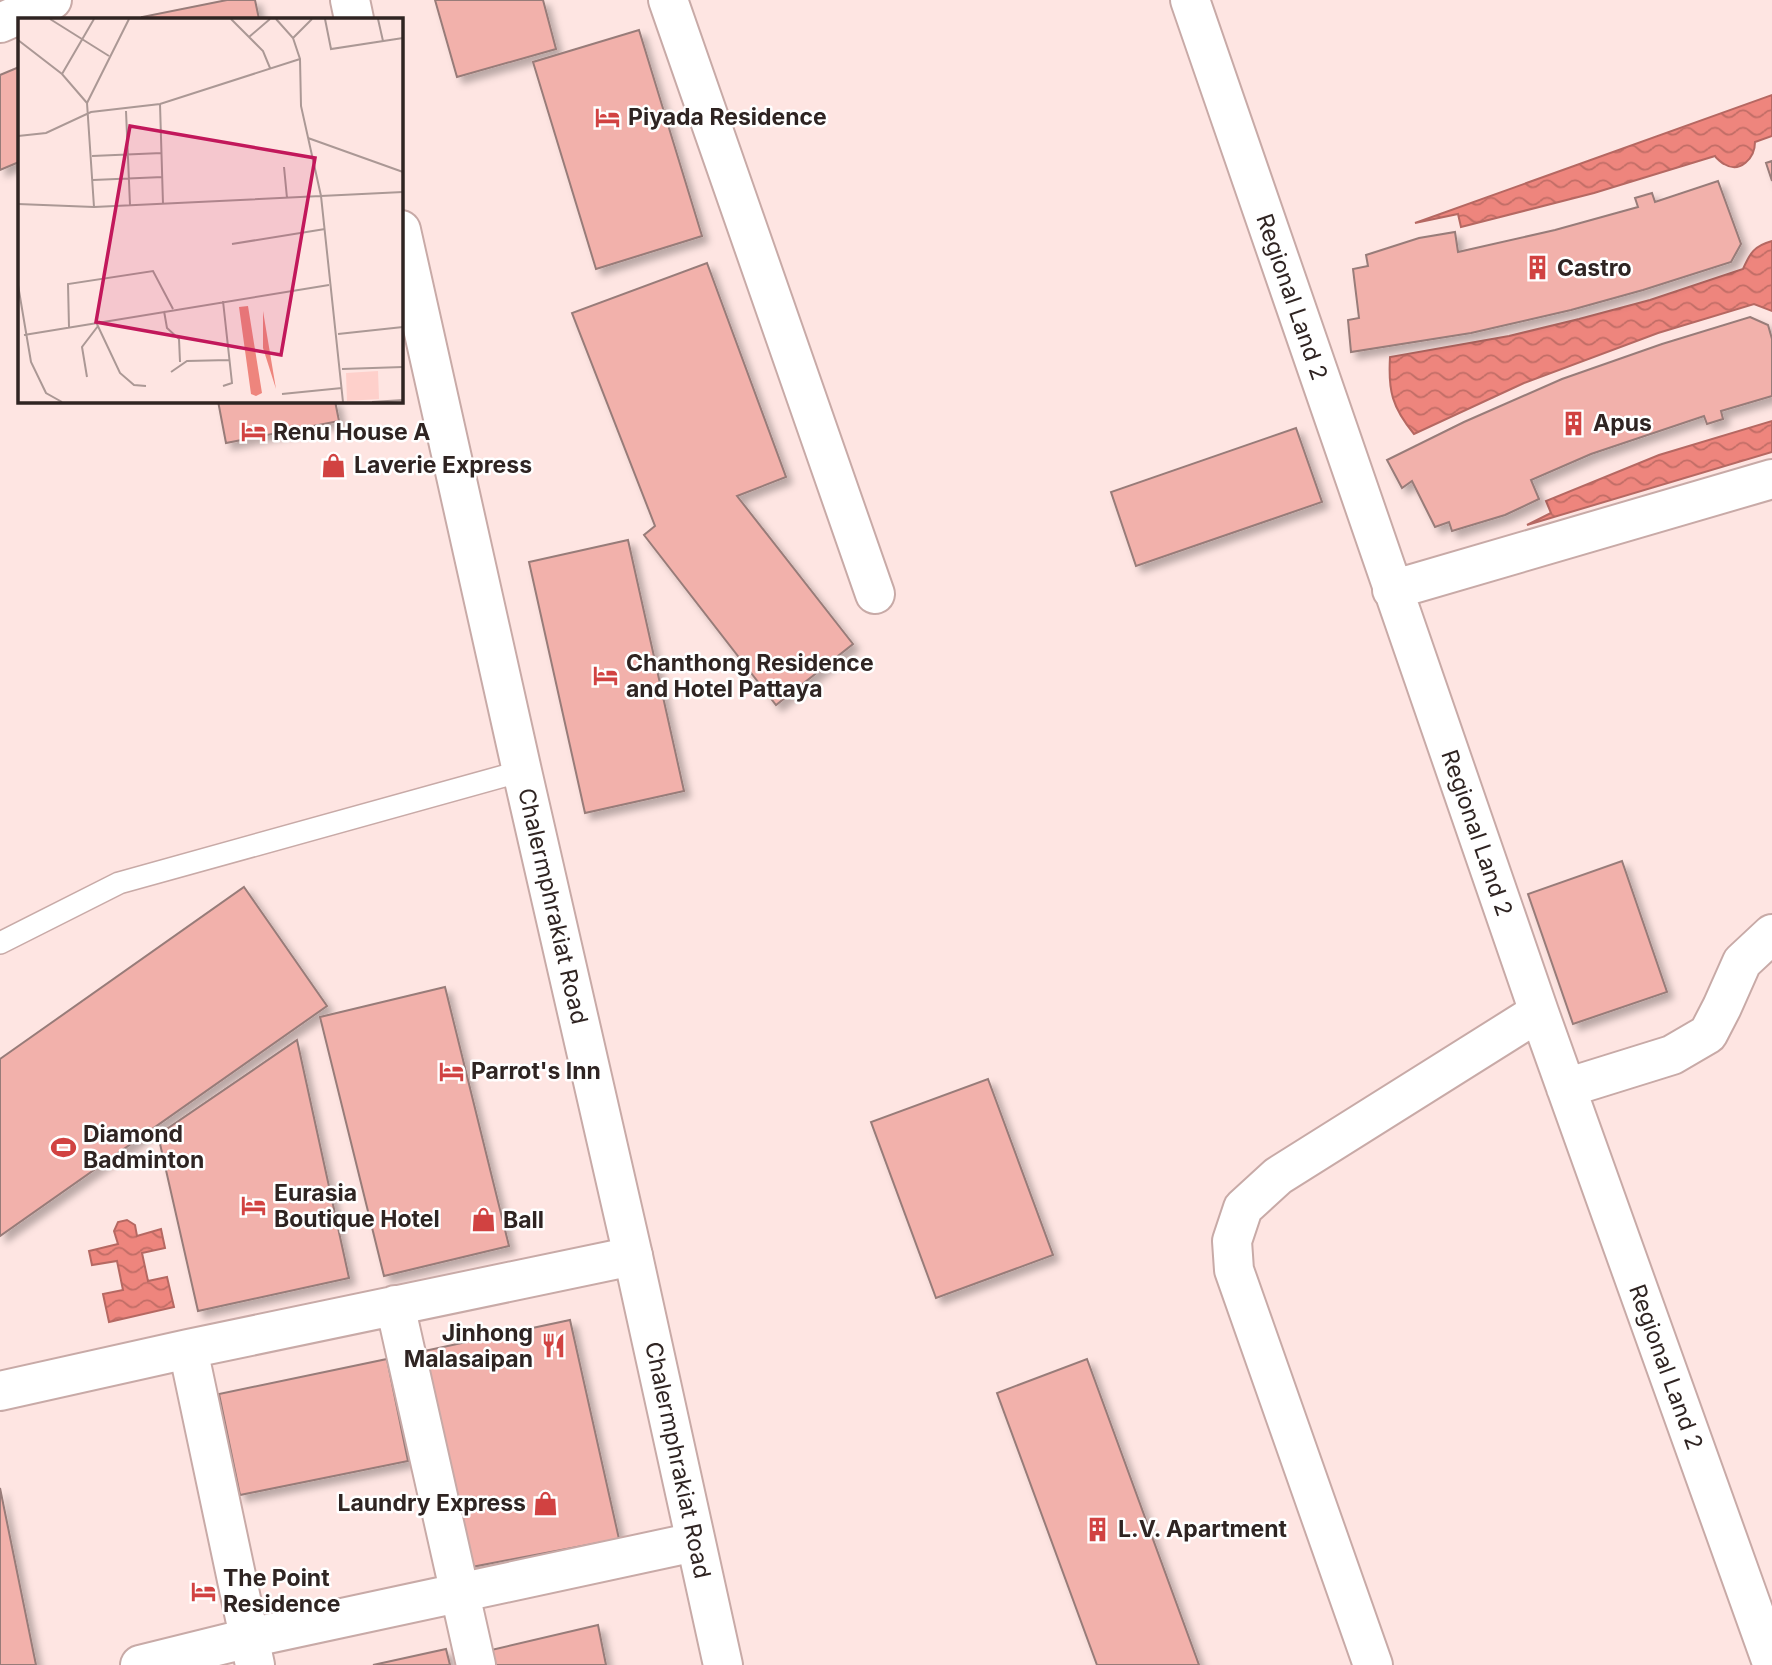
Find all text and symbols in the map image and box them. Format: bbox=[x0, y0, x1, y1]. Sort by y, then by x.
inset map bbox=[18, 18, 402, 402]
hotel icon: Piyada Residence bbox=[594, 103, 622, 131]
place label: Piyada Residence bbox=[628, 103, 827, 131]
street label: Regional Land 2 bbox=[1250, 210, 1334, 384]
building icon: Castro bbox=[1523, 254, 1551, 282]
place label: Castro bbox=[1557, 254, 1632, 282]
building icon: Apus bbox=[1559, 409, 1587, 437]
place label: Apus bbox=[1593, 409, 1652, 437]
hotel icon: Renu House A bbox=[239, 418, 267, 446]
place label: Renu House A bbox=[273, 418, 430, 446]
shop icon: Laverie Express bbox=[320, 451, 348, 479]
place label: Laverie Express bbox=[354, 451, 532, 479]
place label: Chanthong Residence and Hotel Pattaya bbox=[626, 649, 874, 703]
hotel icon: Chanthong Residence and Hotel Pattaya bbox=[592, 662, 620, 690]
street label: Regional Land 2 bbox=[1435, 746, 1519, 920]
street label: Chalermphrakiat Road bbox=[512, 785, 594, 1027]
hotel icon: Parrot's Inn bbox=[437, 1057, 465, 1085]
place label: Parrot's Inn bbox=[471, 1057, 601, 1085]
place label: Diamond Badminton bbox=[83, 1120, 204, 1174]
sports icon: Diamond Badminton bbox=[49, 1133, 77, 1161]
place label: Eurasia Boutique Hotel bbox=[274, 1179, 440, 1233]
hotel icon: Eurasia Boutique Hotel bbox=[240, 1192, 268, 1220]
shop icon: Ball bbox=[469, 1206, 497, 1234]
place label: Ball bbox=[503, 1206, 544, 1234]
street label: Regional Land 2 bbox=[1623, 1280, 1709, 1454]
place label: Jinhong Malasaipan bbox=[404, 1319, 533, 1373]
restaurant icon: Jinhong Malasaipan bbox=[539, 1332, 567, 1360]
street label: Chalermphrakiat Road bbox=[639, 1339, 717, 1581]
place label: Laundry Express bbox=[337, 1489, 526, 1517]
shop icon: Laundry Express bbox=[532, 1489, 560, 1517]
building icon: L.V. Apartment bbox=[1084, 1515, 1112, 1543]
place label: L.V. Apartment bbox=[1118, 1515, 1288, 1543]
place label: The Point Residence bbox=[223, 1564, 340, 1618]
hotel icon: The Point Residence bbox=[189, 1577, 217, 1605]

